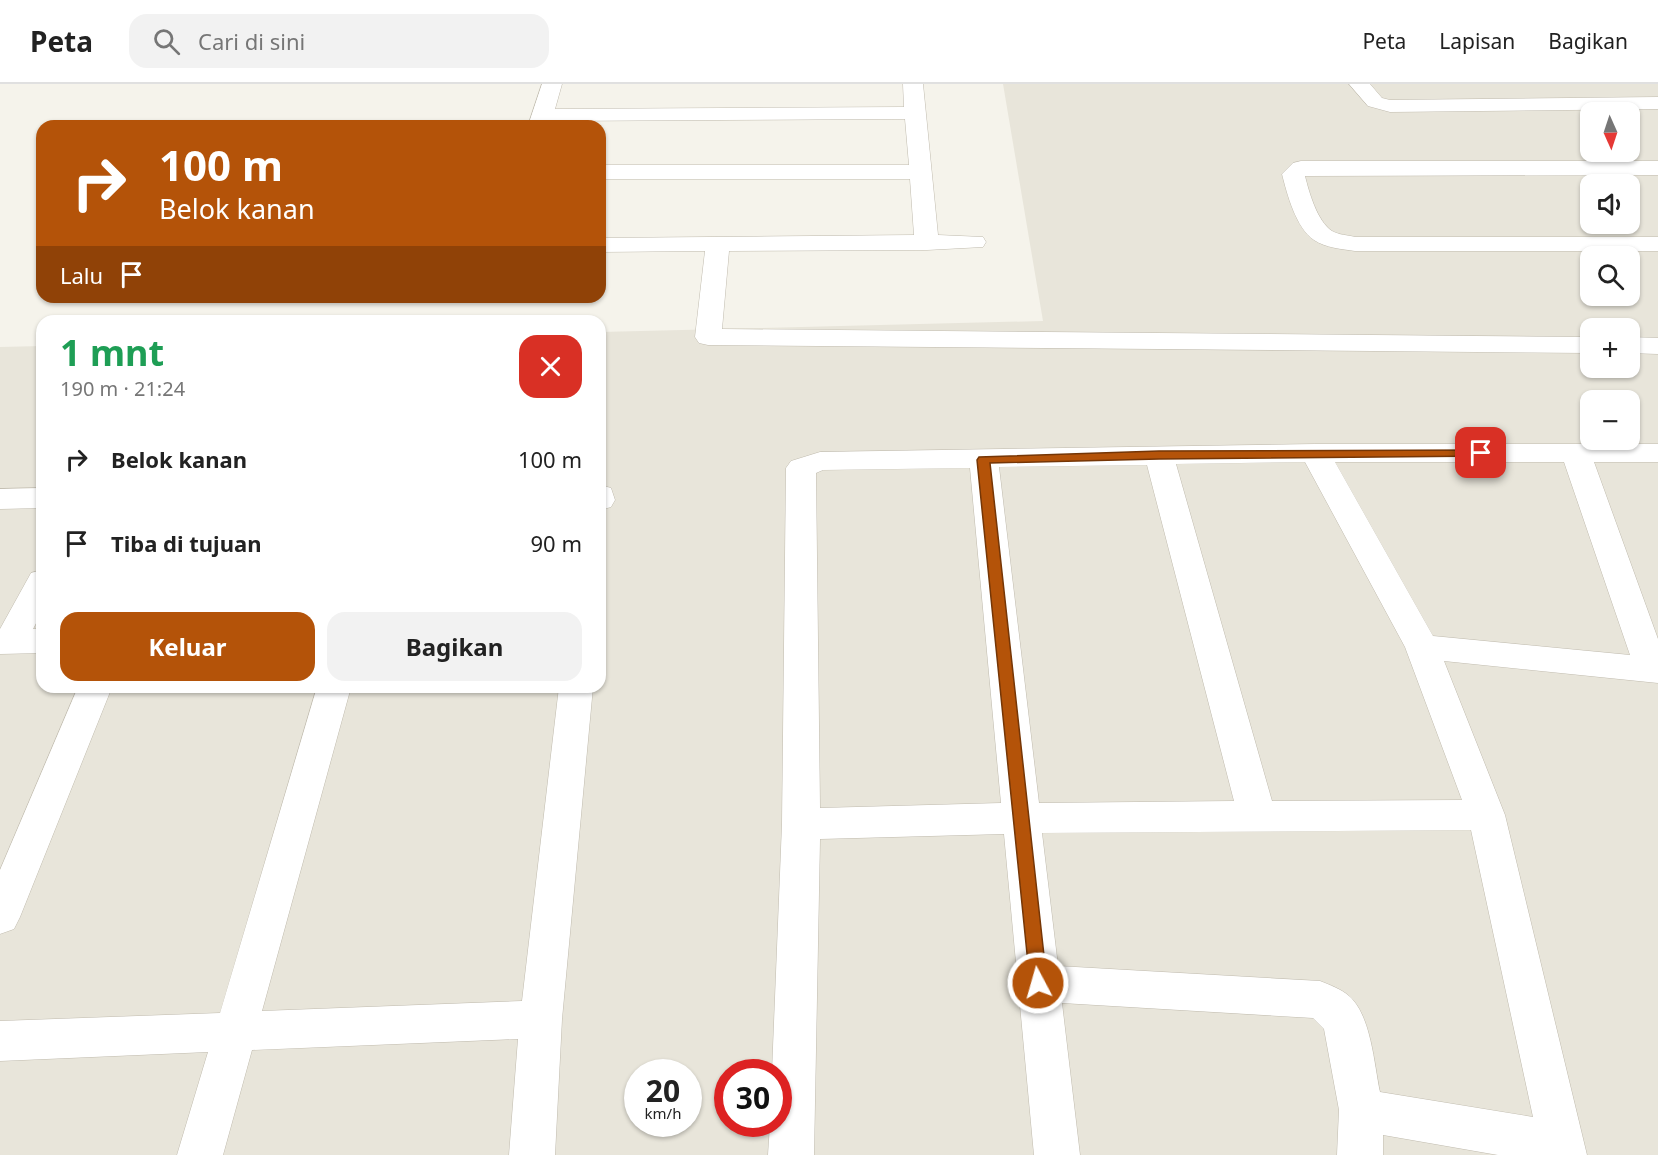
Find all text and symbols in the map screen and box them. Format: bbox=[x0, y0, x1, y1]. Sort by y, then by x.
search box bbox=[129, 14, 549, 68]
text: Peta bbox=[30, 22, 93, 60]
icon: search bbox=[150, 25, 183, 58]
text: Cari di sini bbox=[198, 26, 305, 56]
text: Peta bbox=[1362, 27, 1406, 55]
text: Lapisan bbox=[1439, 27, 1515, 55]
text: Bagikan bbox=[1548, 27, 1628, 55]
north arrow bbox=[1580, 102, 1640, 162]
map controls bbox=[1580, 102, 1640, 450]
text: 100 m bbox=[159, 136, 283, 193]
icon: right bbox=[60, 144, 138, 222]
button: sound bbox=[1580, 174, 1640, 234]
text: Belok kanan bbox=[159, 190, 315, 227]
button: search bbox=[1580, 246, 1640, 306]
icon: arrive bbox=[115, 258, 148, 291]
text: Lalu bbox=[60, 260, 103, 290]
button: + bbox=[1580, 318, 1640, 378]
text: 1 mnt bbox=[60, 328, 164, 377]
button: close bbox=[519, 335, 582, 398]
text: 190 m · 21:24 bbox=[60, 375, 185, 402]
button: − bbox=[1580, 390, 1640, 450]
pin bbox=[1455, 427, 1506, 478]
icon: arrive bbox=[1464, 436, 1497, 469]
icon: right bbox=[60, 443, 93, 476]
text: Belok kanan bbox=[111, 444, 247, 474]
text: 100 m bbox=[518, 444, 582, 474]
icon: arrive bbox=[60, 527, 93, 560]
text: Tiba di tujuan bbox=[111, 528, 261, 558]
text: 90 m bbox=[531, 528, 582, 558]
button: Keluar bbox=[60, 612, 315, 681]
button: Bagikan bbox=[327, 612, 582, 681]
position arrow bbox=[1006, 951, 1070, 1015]
speed limit sign: 30 bbox=[714, 1059, 792, 1137]
text: 20 bbox=[646, 1070, 680, 1111]
text: km/h bbox=[645, 1103, 681, 1123]

